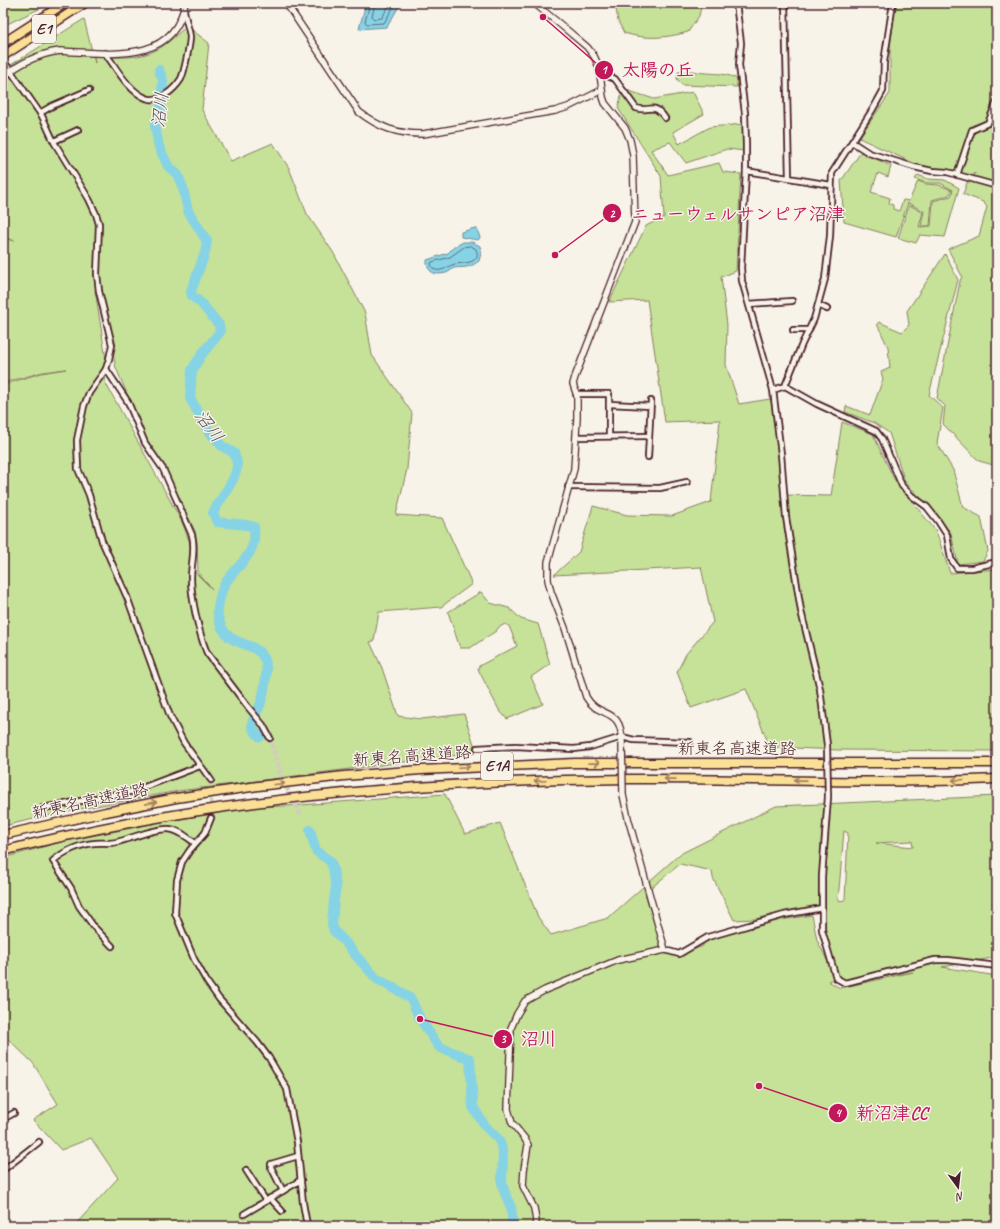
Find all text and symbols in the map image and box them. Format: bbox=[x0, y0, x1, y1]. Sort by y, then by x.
road number: E1 bbox=[32, 15, 56, 43]
callout: 太陽の丘 bbox=[594, 55, 702, 85]
text: 太陽の丘 bbox=[622, 59, 694, 81]
text: 1 bbox=[601, 62, 608, 78]
water label: 沼川 bbox=[147, 91, 173, 129]
callout: ニューウェルサンピア沼津 bbox=[602, 198, 854, 228]
text: ニューウェルサンピア沼津 bbox=[631, 203, 845, 225]
text: 2 bbox=[609, 206, 616, 222]
water label: 沼川 bbox=[189, 405, 229, 447]
street label: 新東名高速道路 bbox=[678, 738, 797, 759]
street label: 新東名高速道路 bbox=[352, 741, 472, 771]
road number: E1A bbox=[481, 752, 513, 780]
one-way arrow bbox=[587, 759, 600, 767]
one-way arrow bbox=[457, 764, 470, 771]
one-way arrow bbox=[664, 775, 677, 783]
one-way arrow bbox=[794, 776, 807, 784]
one-way arrow bbox=[534, 777, 547, 784]
one-way arrow bbox=[952, 777, 965, 784]
street label: 新東名高速道路 bbox=[30, 778, 150, 824]
one-way arrow bbox=[272, 780, 285, 788]
one-way arrow bbox=[144, 799, 157, 807]
callout: 沼川 bbox=[493, 1024, 565, 1054]
text: 沼川 bbox=[521, 1028, 557, 1050]
text: 3 bbox=[500, 1031, 507, 1047]
callout: 新沼津CC bbox=[828, 1098, 935, 1128]
text: 新沼津CC bbox=[856, 1102, 931, 1124]
text: 4 bbox=[835, 1105, 842, 1121]
north arrow bbox=[938, 1167, 978, 1207]
text: N bbox=[953, 1189, 966, 1205]

